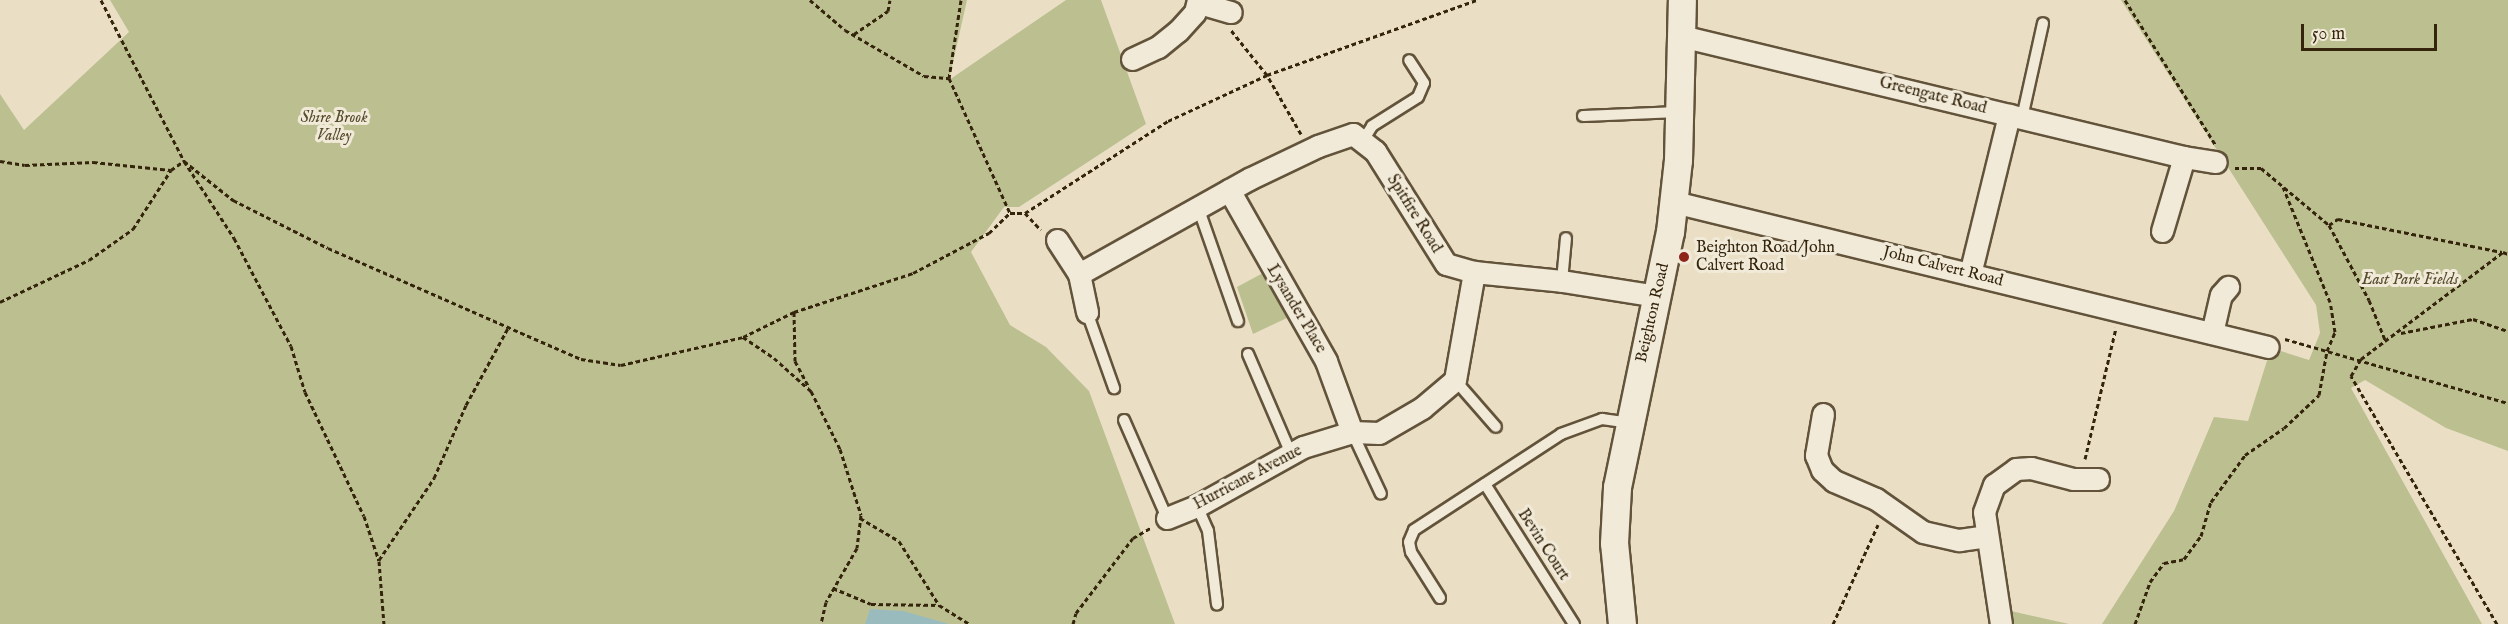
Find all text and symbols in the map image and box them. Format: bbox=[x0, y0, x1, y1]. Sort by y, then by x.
scale bar bbox=[2304, 12, 2440, 50]
text: 50 m bbox=[2312, 23, 2345, 46]
street label: Greengate Road bbox=[1877, 73, 1989, 119]
park label: Shire Brook Valley bbox=[300, 108, 368, 146]
street label: Spitfire Road bbox=[1382, 171, 1446, 257]
place label: Beighton Road/John Calvert Road bbox=[1696, 238, 1835, 276]
street label: John Calvert Road bbox=[1881, 243, 2005, 291]
marker: Beighton Road/John Calvert Road bbox=[1677, 250, 1691, 264]
street label: Lysander Place bbox=[1262, 261, 1330, 357]
street label: Beighton Road bbox=[1632, 261, 1674, 365]
park label: East Park Fields bbox=[2362, 270, 2458, 290]
street label: Hurricane Avenue bbox=[1191, 441, 1305, 515]
street label: Bevin Court bbox=[1513, 506, 1573, 584]

